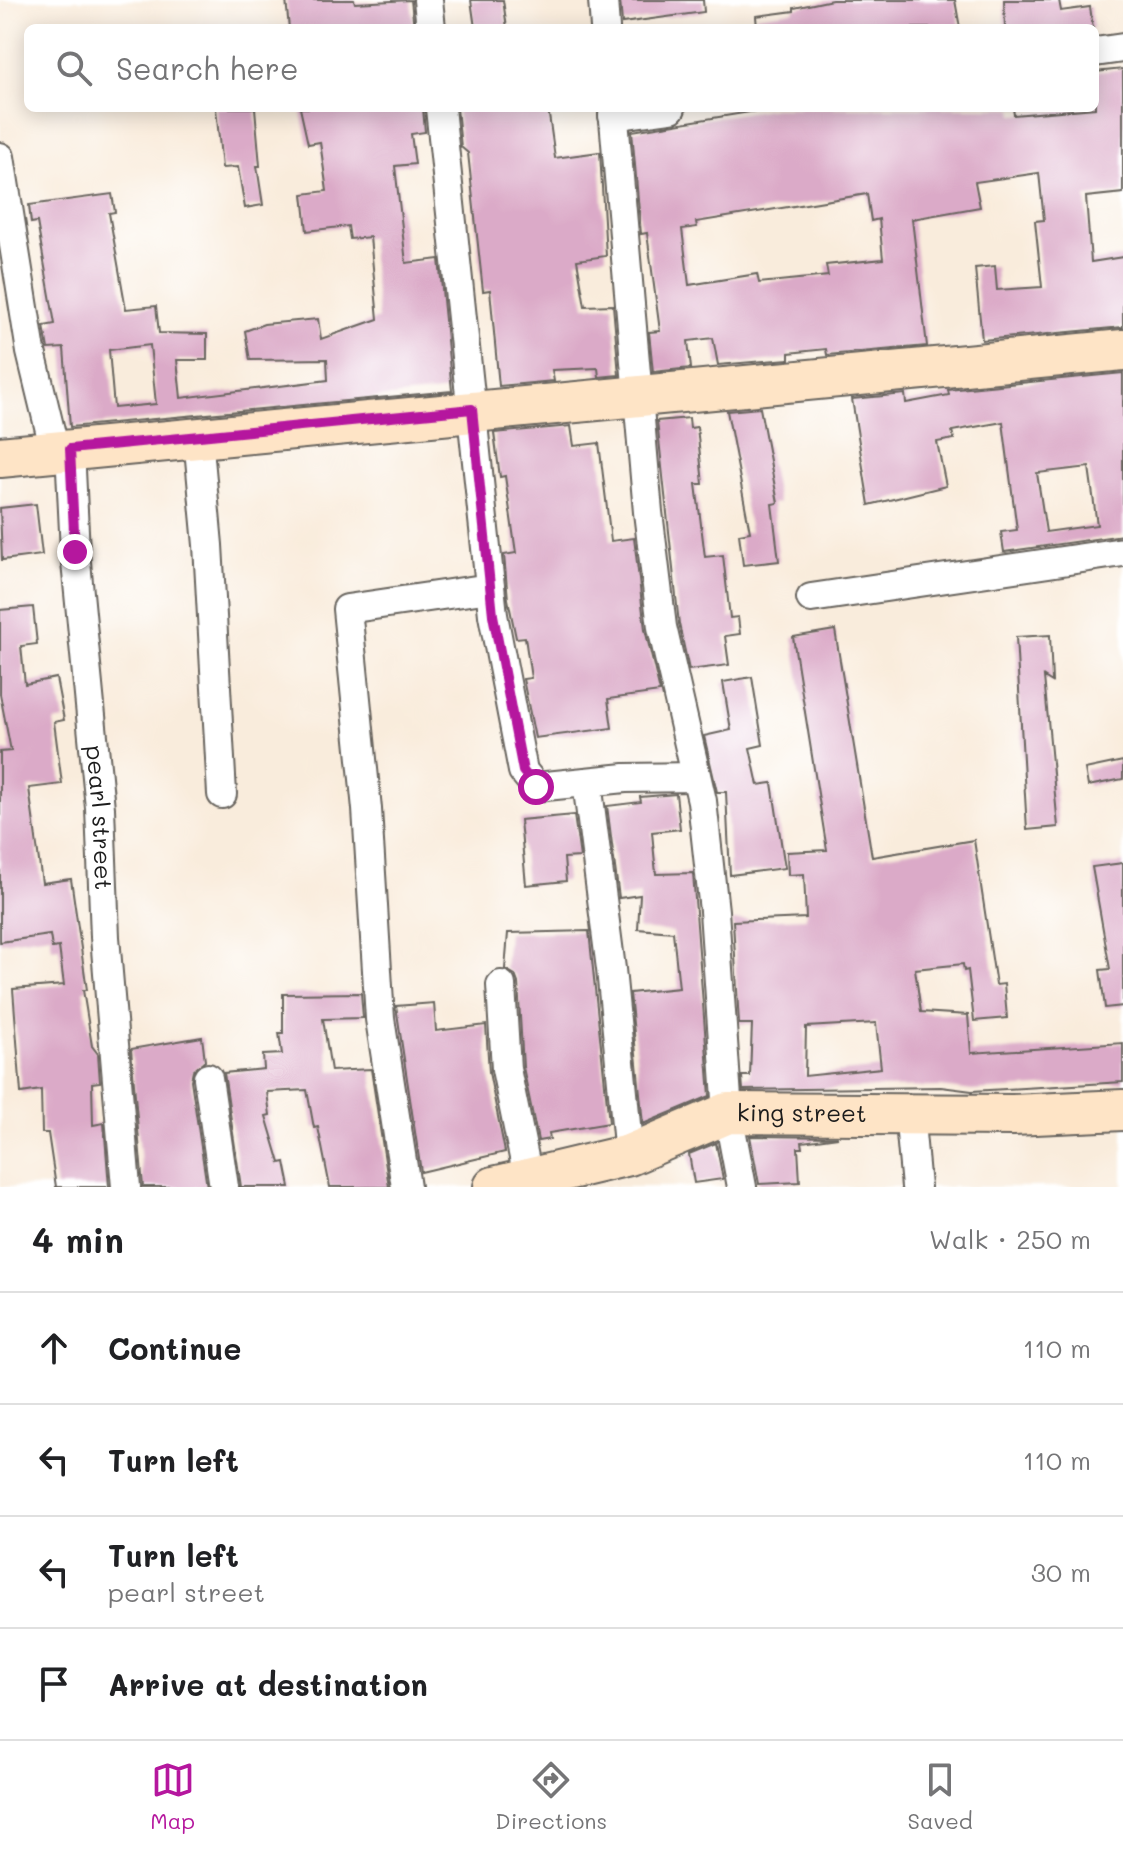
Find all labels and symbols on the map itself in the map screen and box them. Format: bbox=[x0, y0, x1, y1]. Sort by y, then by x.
route end bbox=[57, 534, 93, 570]
street label: pearl street bbox=[80, 744, 120, 891]
route start bbox=[518, 769, 554, 805]
street label: king street bbox=[737, 1096, 867, 1128]

